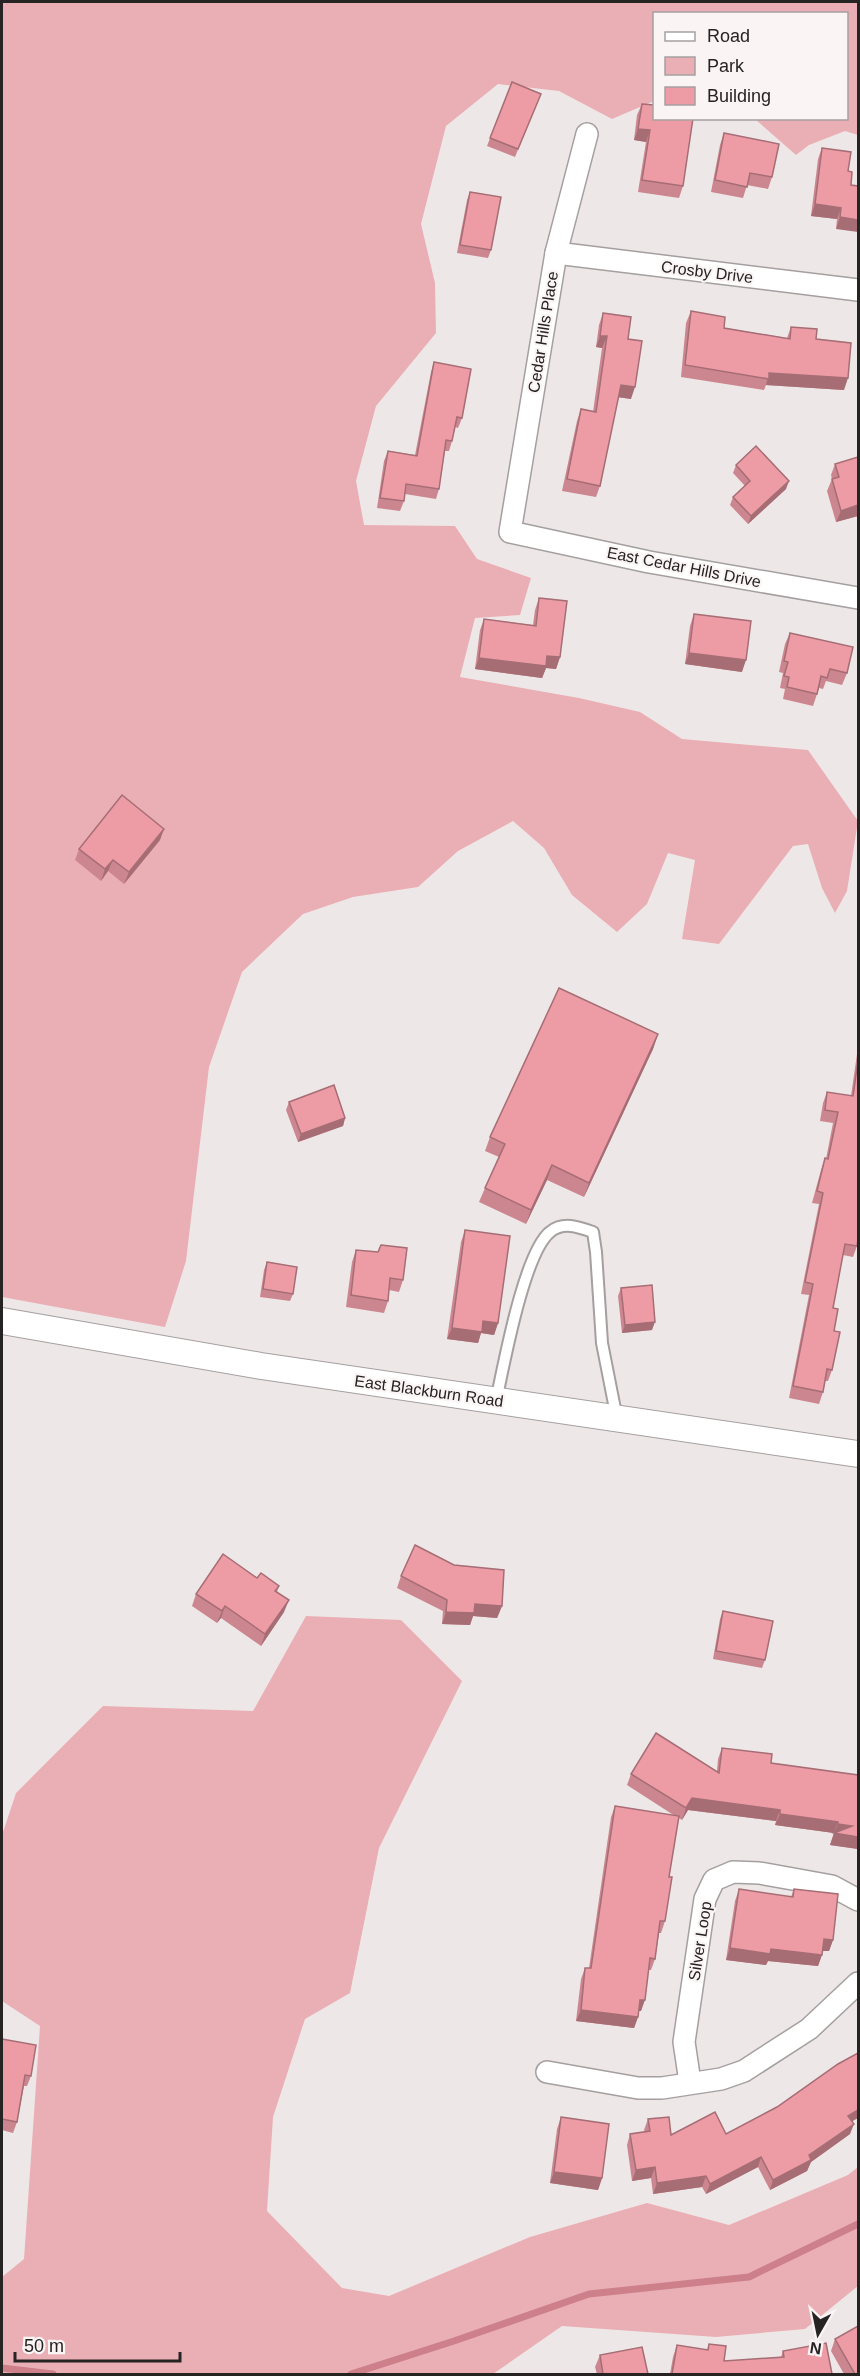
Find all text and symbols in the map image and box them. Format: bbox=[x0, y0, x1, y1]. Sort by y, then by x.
legend bbox=[653, 12, 848, 120]
text: Road bbox=[707, 26, 750, 46]
text: Park bbox=[707, 56, 745, 76]
text: Building bbox=[707, 86, 771, 106]
street label: Crosby Drive bbox=[660, 258, 754, 286]
street label: Cedar Hills Place bbox=[525, 270, 561, 394]
street label: East Cedar Hills Drive bbox=[606, 544, 763, 590]
street label: East Blackburn Road bbox=[353, 1372, 505, 1410]
street label: Silver Loop bbox=[685, 1900, 715, 1982]
north arrow bbox=[788, 2304, 848, 2364]
scale bar bbox=[15, 2325, 180, 2363]
text: 50 m bbox=[24, 2336, 64, 2356]
text: N bbox=[809, 2339, 823, 2358]

